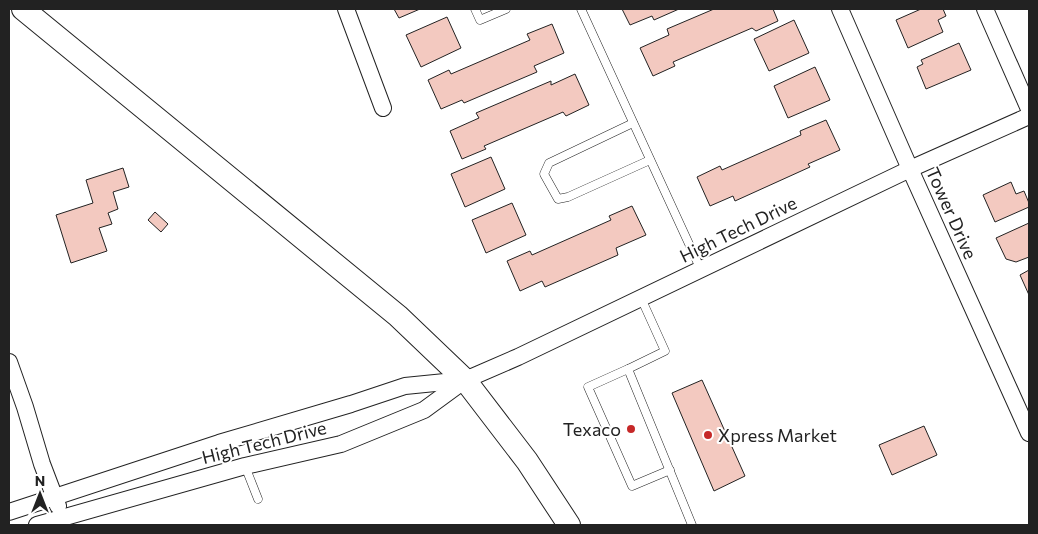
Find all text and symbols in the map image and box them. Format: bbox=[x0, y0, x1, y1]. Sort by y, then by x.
street label: Tower Drive bbox=[922, 164, 982, 262]
street label: High Tech Drive bbox=[676, 191, 800, 267]
street label: High Tech Drive bbox=[200, 416, 328, 468]
place label: Texaco bbox=[563, 418, 621, 440]
marker: Texaco bbox=[625, 423, 637, 435]
place label: Xpress Market bbox=[718, 424, 837, 446]
marker: Xpress Market bbox=[702, 429, 714, 441]
north arrow bbox=[15, 469, 65, 519]
text: N bbox=[35, 472, 45, 489]

